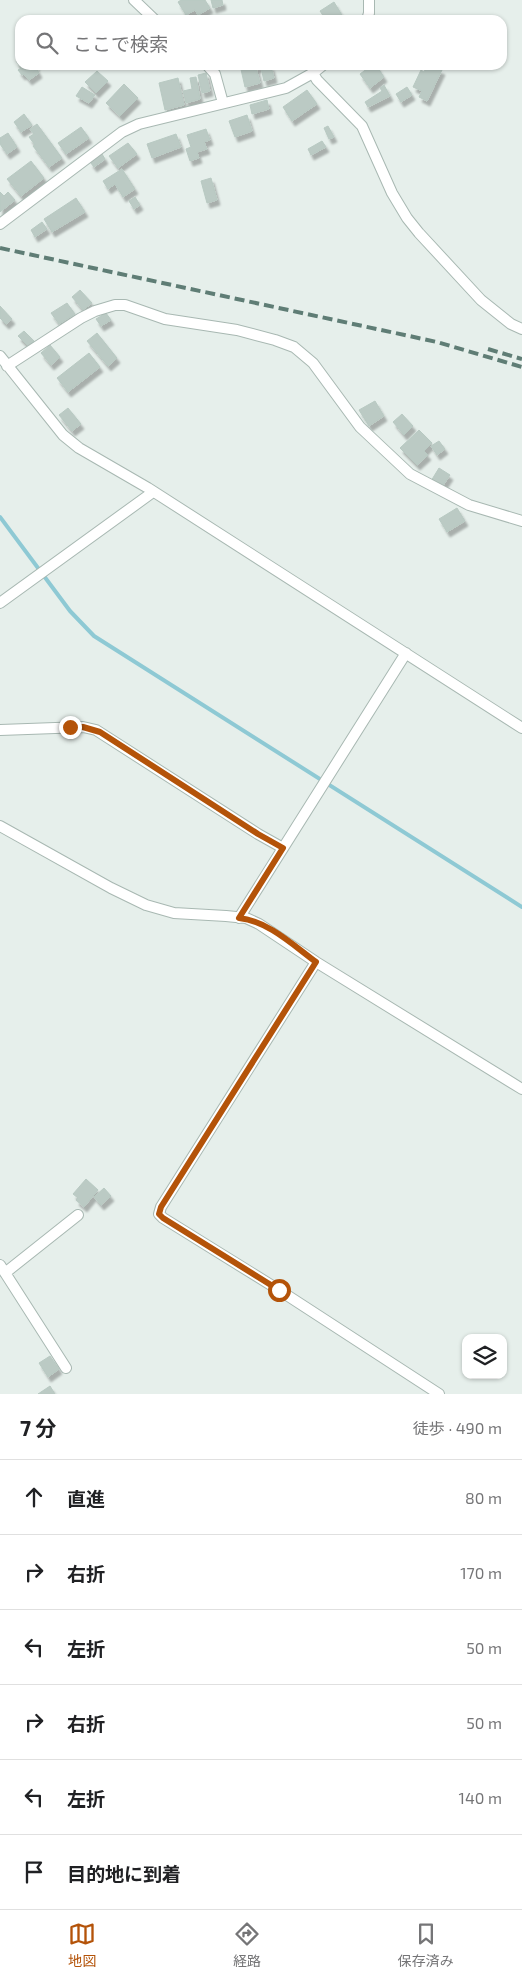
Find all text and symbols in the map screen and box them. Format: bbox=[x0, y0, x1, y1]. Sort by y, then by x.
search box bbox=[15, 15, 507, 70]
icon: search bbox=[33, 29, 61, 57]
text: ここで検索 bbox=[73, 32, 168, 55]
route end bbox=[59, 716, 82, 739]
route start bbox=[268, 1279, 291, 1302]
map controls bbox=[462, 1334, 507, 1379]
button: layers bbox=[462, 1334, 507, 1379]
text: 7 分 bbox=[20, 1415, 57, 1440]
text: 徒歩 · 490 m bbox=[413, 1418, 502, 1437]
icon: ahead bbox=[20, 1483, 48, 1511]
text: 直進 bbox=[67, 1487, 105, 1510]
text: 80 m bbox=[465, 1488, 502, 1507]
icon: right bbox=[20, 1558, 48, 1586]
text: 右折 bbox=[67, 1562, 105, 1585]
text: 170 m bbox=[460, 1563, 502, 1582]
icon: left bbox=[20, 1633, 48, 1661]
text: 左折 bbox=[67, 1637, 105, 1660]
text: 50 m bbox=[466, 1638, 502, 1657]
icon: right bbox=[20, 1708, 48, 1736]
text: 右折 bbox=[67, 1712, 105, 1735]
text: 50 m bbox=[466, 1713, 502, 1732]
icon: left bbox=[20, 1783, 48, 1811]
text: 左折 bbox=[67, 1787, 105, 1810]
text: 140 m bbox=[459, 1788, 502, 1807]
icon: arrive bbox=[20, 1858, 48, 1886]
text: 目的地に到着 bbox=[67, 1862, 181, 1885]
tab: 地図 bbox=[68, 1920, 96, 1970]
tab: 経路 bbox=[233, 1920, 261, 1970]
tab: 保存済み bbox=[398, 1920, 454, 1970]

